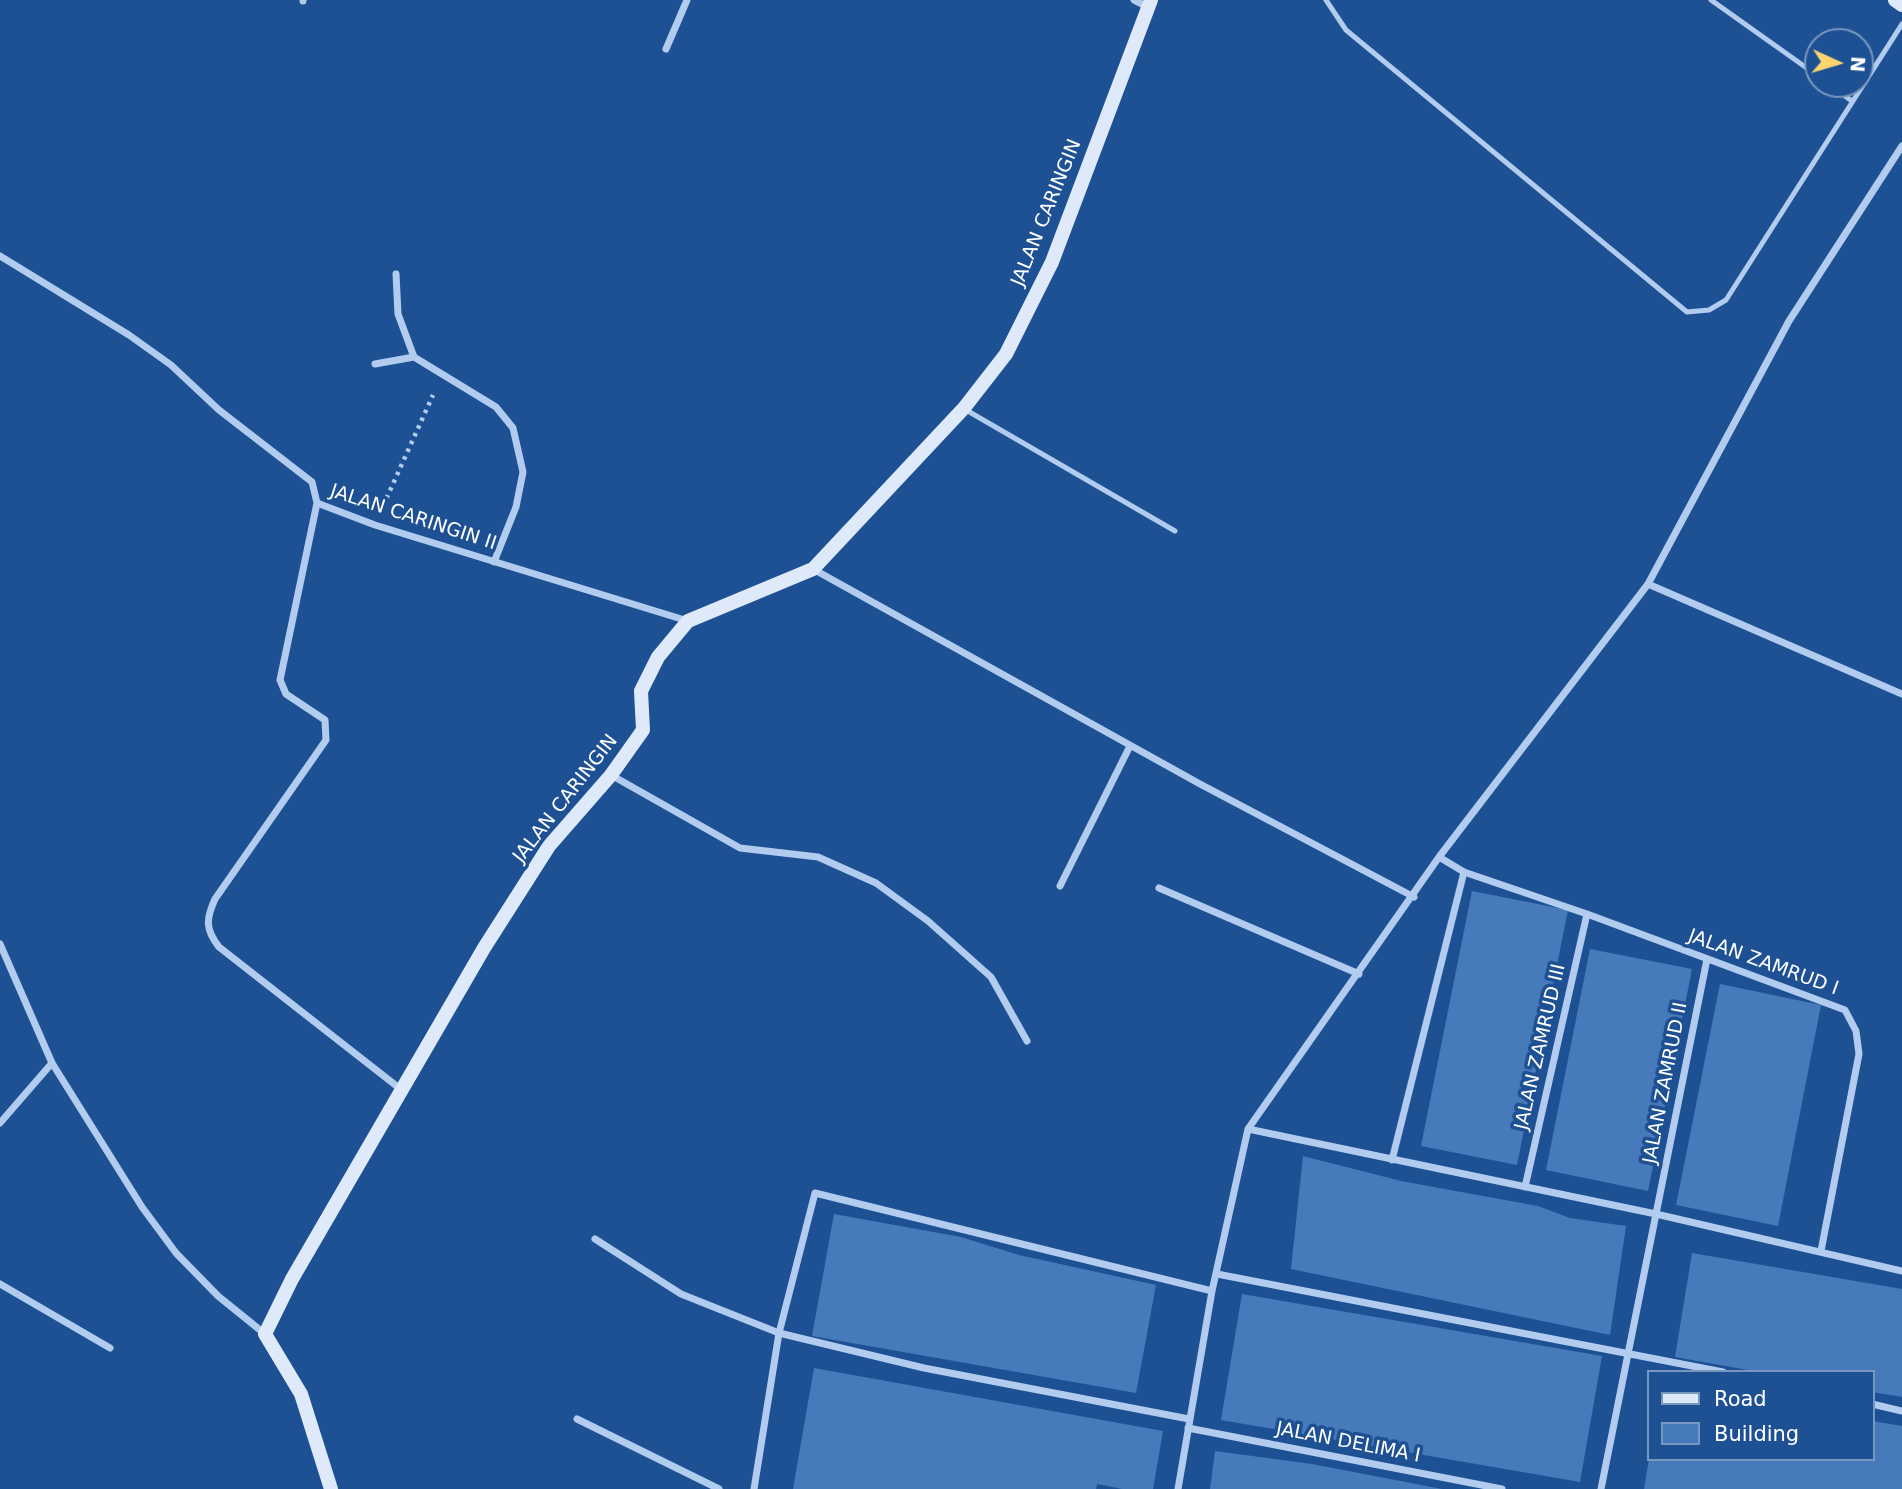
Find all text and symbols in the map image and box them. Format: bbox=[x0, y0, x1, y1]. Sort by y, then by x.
north arrow bbox=[1804, 28, 1874, 98]
text: N bbox=[1846, 56, 1869, 73]
street label: JALAN CARINGIN bbox=[1007, 136, 1087, 290]
street label: JALAN CARINGIN II bbox=[327, 480, 499, 556]
street label: JALAN CARINGIN bbox=[509, 730, 623, 868]
street label: JALAN ZAMRUD I bbox=[1685, 925, 1841, 1001]
street label: JALAN ZAMRUD III bbox=[1511, 962, 1571, 1132]
street label: JALAN ZAMRUD II bbox=[1639, 1000, 1693, 1166]
legend bbox=[1646, 1370, 1874, 1461]
text: Road bbox=[1714, 1387, 1767, 1411]
street label: JALAN DELIMA I bbox=[1274, 1418, 1422, 1468]
text: Building bbox=[1714, 1422, 1799, 1446]

